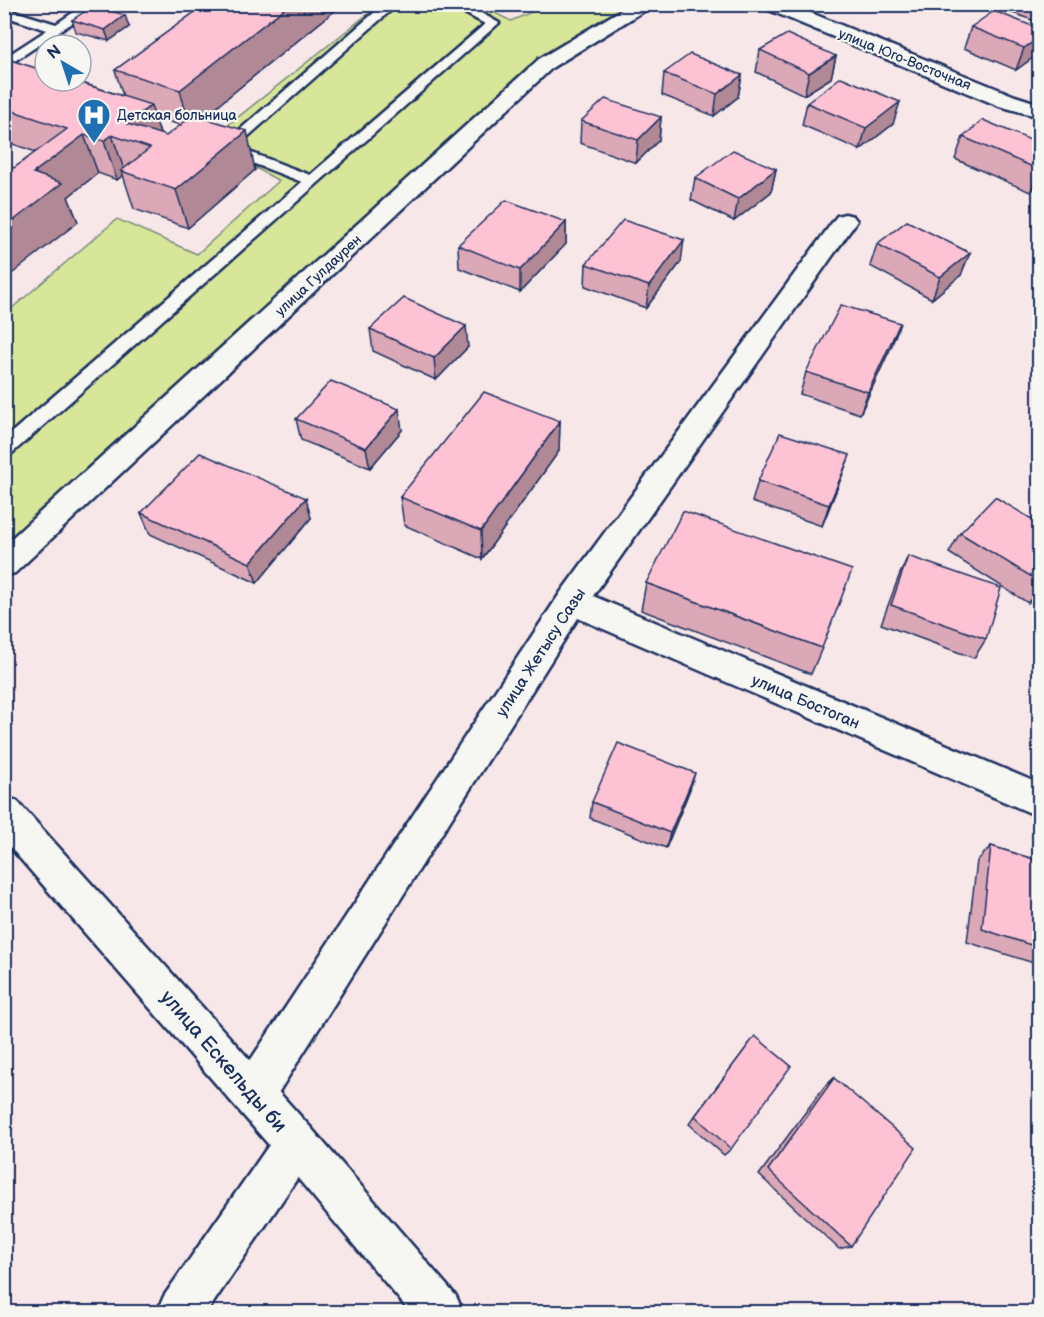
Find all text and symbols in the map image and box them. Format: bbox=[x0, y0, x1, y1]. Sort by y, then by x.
street label: улица Юго-Восточная bbox=[836, 25, 974, 94]
north arrow bbox=[33, 33, 93, 93]
text: N bbox=[44, 41, 65, 64]
hospital icon: Детская больница bbox=[76, 97, 112, 144]
place label: Детская больница bbox=[117, 107, 238, 124]
street label: улица Гулдаурен bbox=[272, 231, 365, 320]
street label: улица Жетысу Сазы bbox=[493, 585, 590, 721]
street label: улица Бостоган bbox=[748, 671, 862, 734]
street label: улица Ескельды би bbox=[155, 986, 292, 1138]

